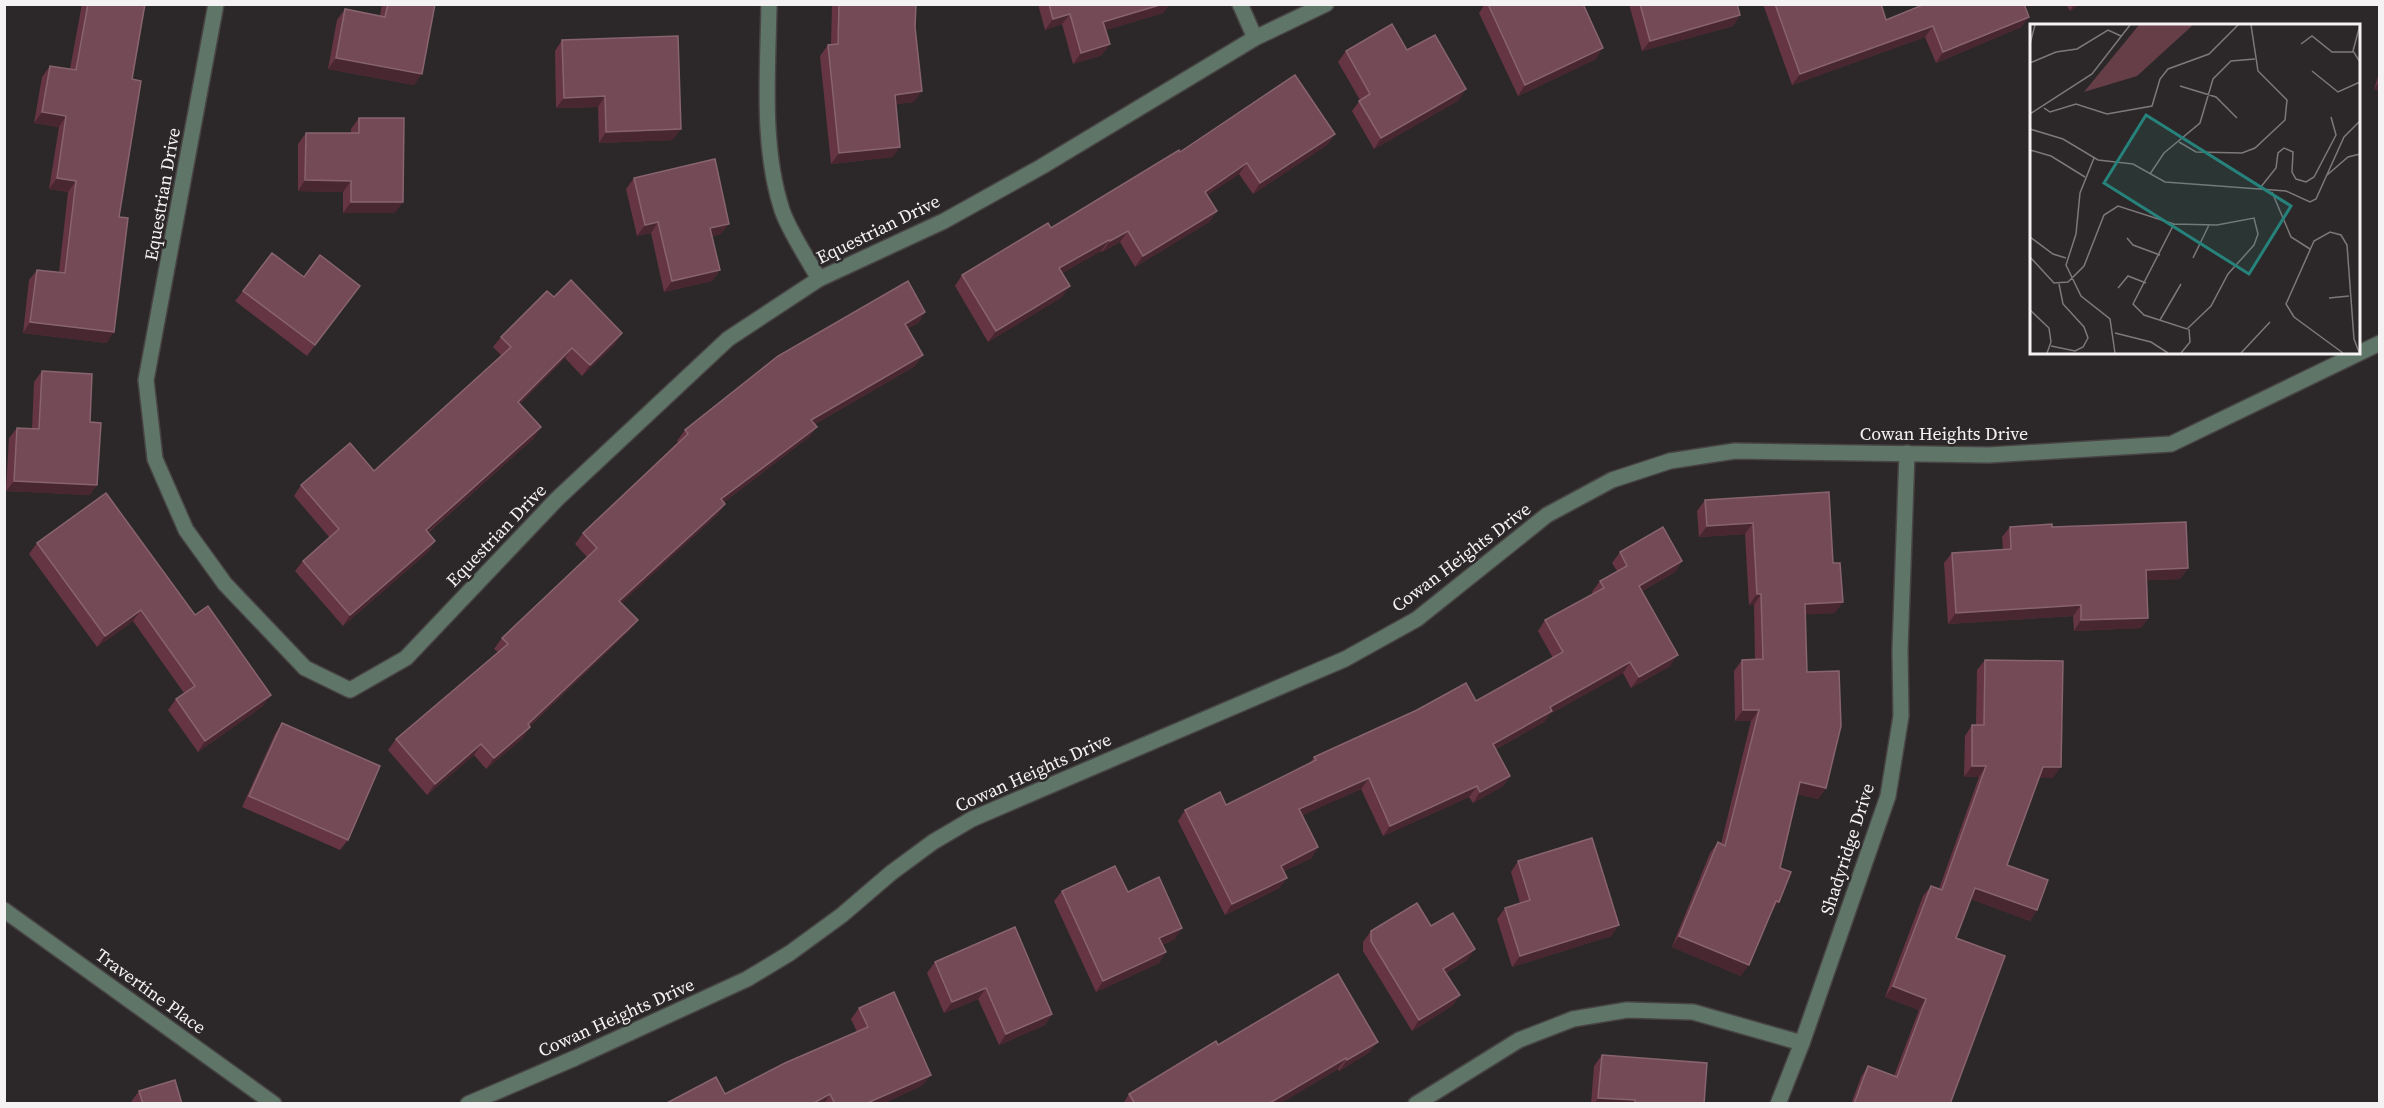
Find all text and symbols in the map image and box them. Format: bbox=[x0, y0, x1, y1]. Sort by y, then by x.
inset map bbox=[2030, 24, 2360, 354]
street label: Equestrian Drive bbox=[138, 126, 186, 262]
street label: Equestrian Drive bbox=[812, 188, 944, 270]
street label: Cowan Heights Drive bbox=[1860, 421, 2028, 446]
street label: Equestrian Drive bbox=[440, 478, 552, 592]
street label: Cowan Heights Drive bbox=[1386, 496, 1536, 618]
street label: Cowan Heights Drive bbox=[951, 726, 1115, 818]
street label: Shadyridge Drive bbox=[1814, 780, 1880, 918]
street label: Travertine Place bbox=[91, 942, 211, 1040]
street label: Cowan Heights Drive bbox=[534, 971, 698, 1063]

